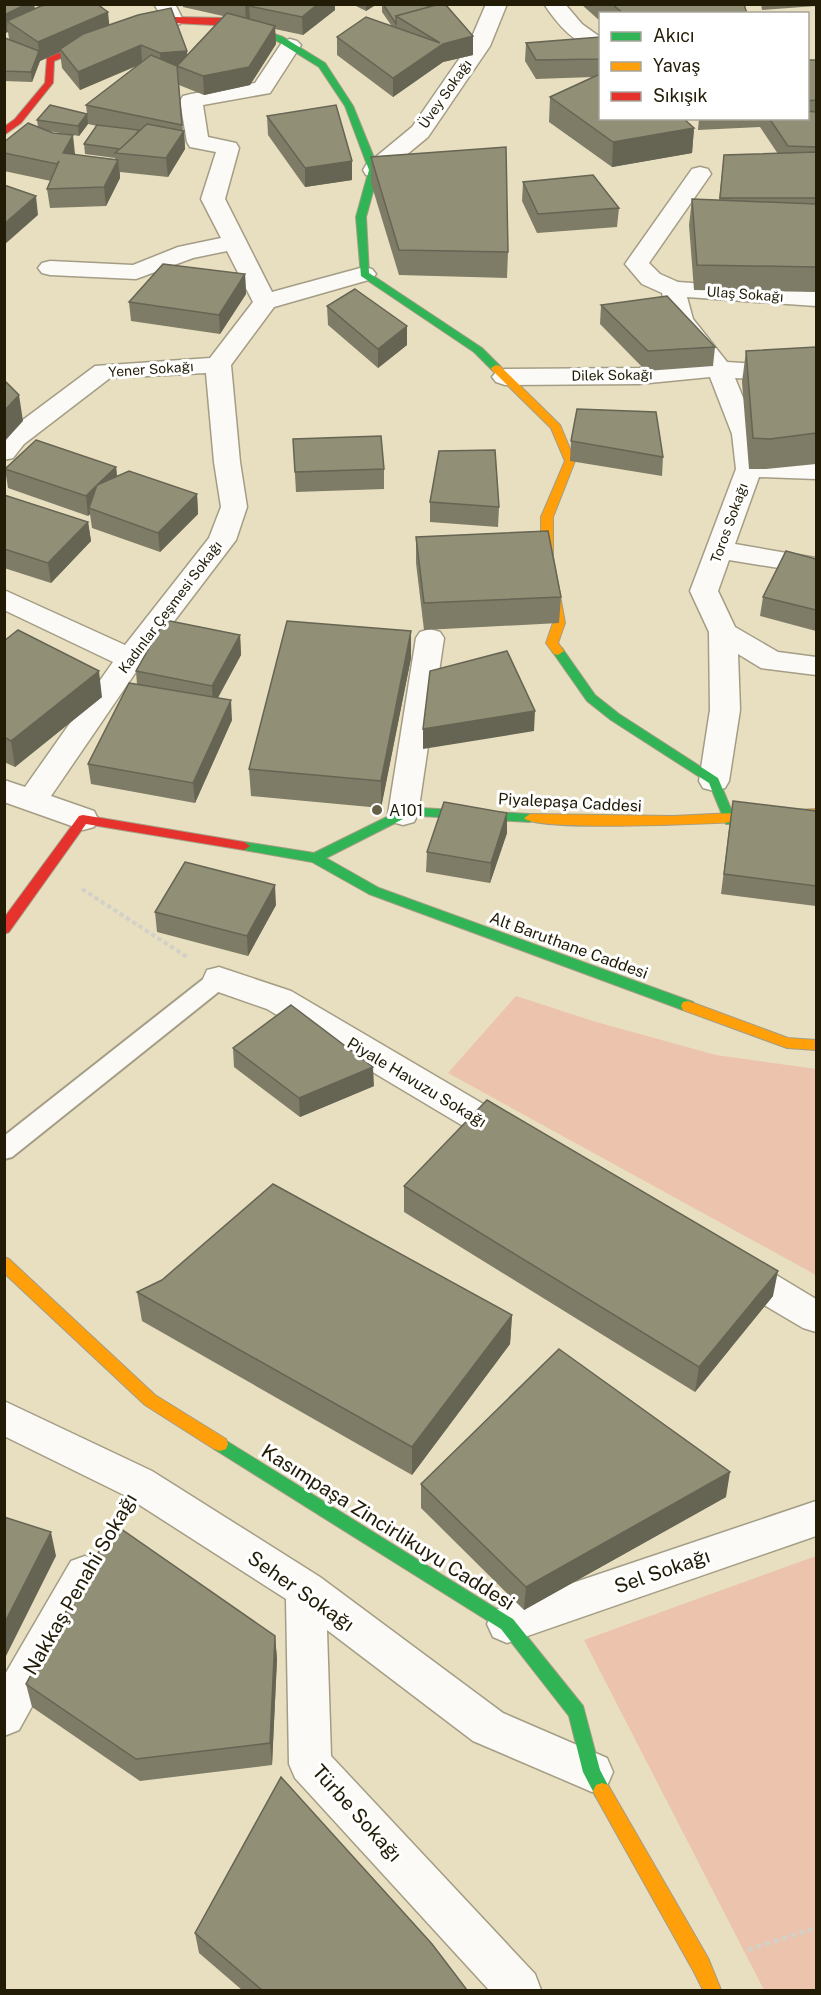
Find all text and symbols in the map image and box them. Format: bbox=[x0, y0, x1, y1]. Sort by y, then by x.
legend bbox=[599, 12, 809, 120]
text: Akıcı bbox=[653, 25, 694, 46]
street label: Üvey Sokağı bbox=[414, 55, 475, 131]
text: Yavaş bbox=[653, 55, 700, 76]
text: Sıkışık bbox=[653, 85, 708, 106]
street label: Ulaş Sokağı bbox=[706, 283, 784, 305]
street label: Yener Sokağı bbox=[108, 358, 194, 380]
street label: Dilek Sokağı bbox=[571, 366, 653, 384]
street label: Toros Sokağı bbox=[707, 481, 751, 565]
street label: Kadınlar Çeşmesi Sokağı bbox=[115, 538, 225, 676]
street label: Piyalepaşa Caddesi bbox=[498, 789, 642, 816]
place label: A101 bbox=[389, 801, 423, 820]
marker: A101 bbox=[370, 803, 384, 817]
street label: Alt Baruthane Caddesi bbox=[487, 908, 651, 983]
street label: Piyale Havuzu Sokağı bbox=[344, 1033, 490, 1131]
street label: Kasımpaşa Zincirlikuyu Caddesi bbox=[257, 1439, 519, 1615]
street label: Nakkaş Penahi Sokağı bbox=[18, 1489, 142, 1679]
street label: Sel Sokağı bbox=[611, 1543, 713, 1599]
street label: Seher Sokağı bbox=[243, 1546, 359, 1636]
street label: Türbe Sokağı bbox=[307, 1760, 407, 1866]

